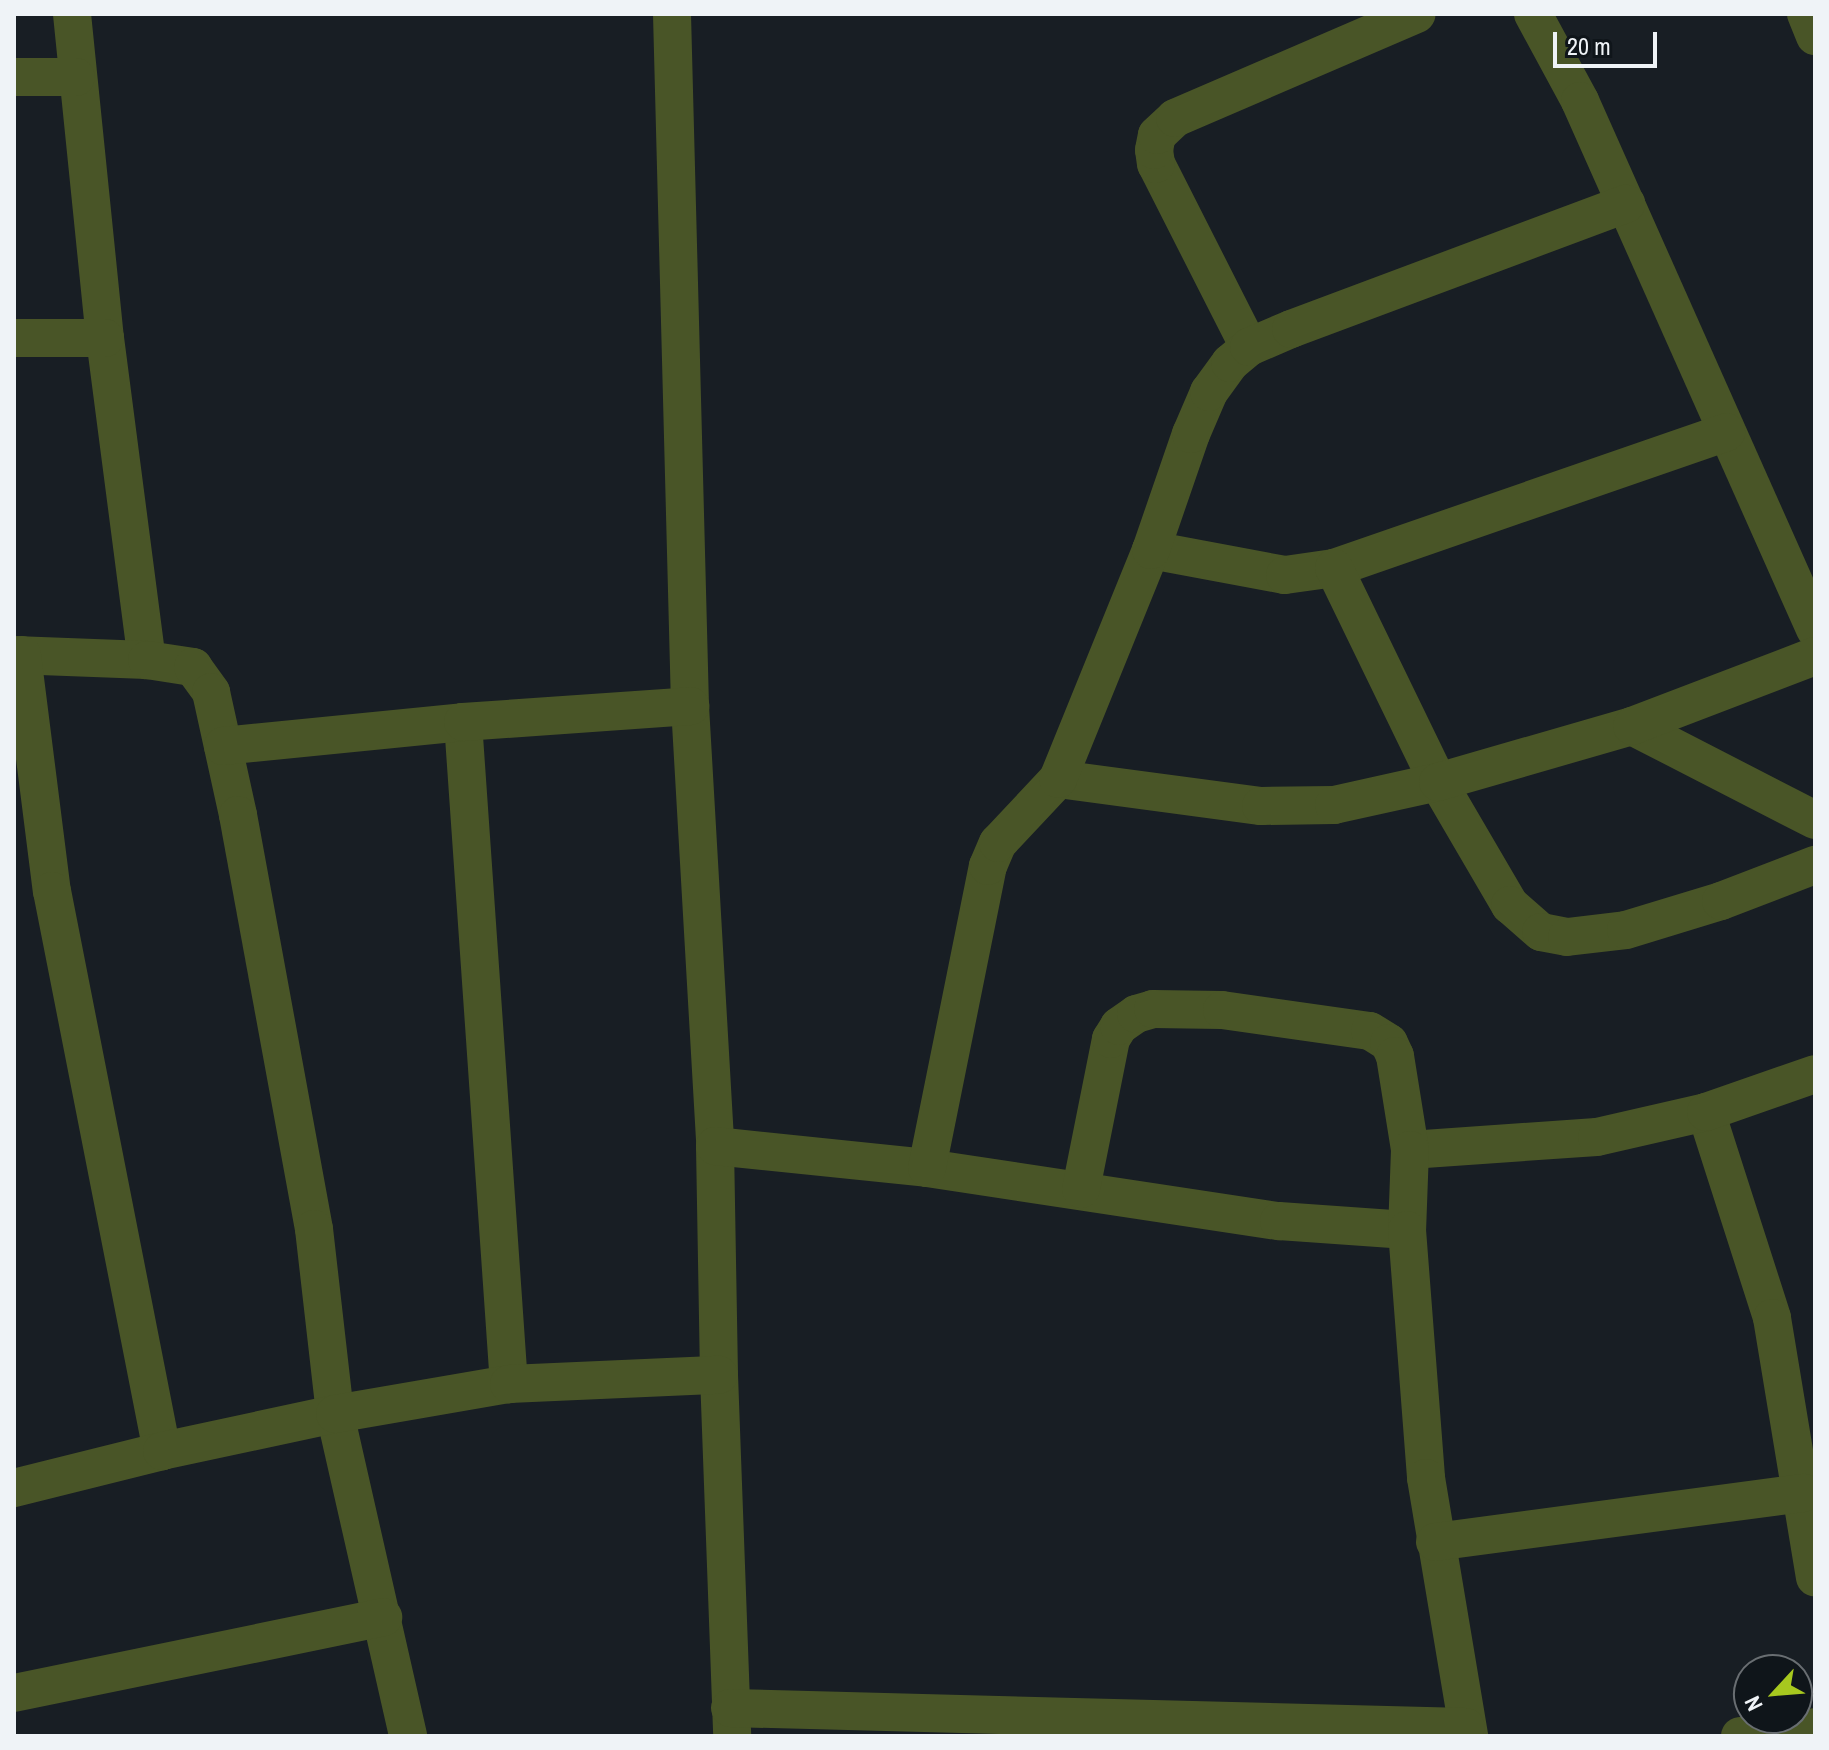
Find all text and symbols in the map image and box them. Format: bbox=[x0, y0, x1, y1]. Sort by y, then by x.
scale bar bbox=[1557, 16, 1661, 66]
text: 20 m bbox=[1567, 30, 1611, 62]
north arrow bbox=[1733, 1654, 1813, 1734]
text: N bbox=[1737, 1691, 1770, 1716]

